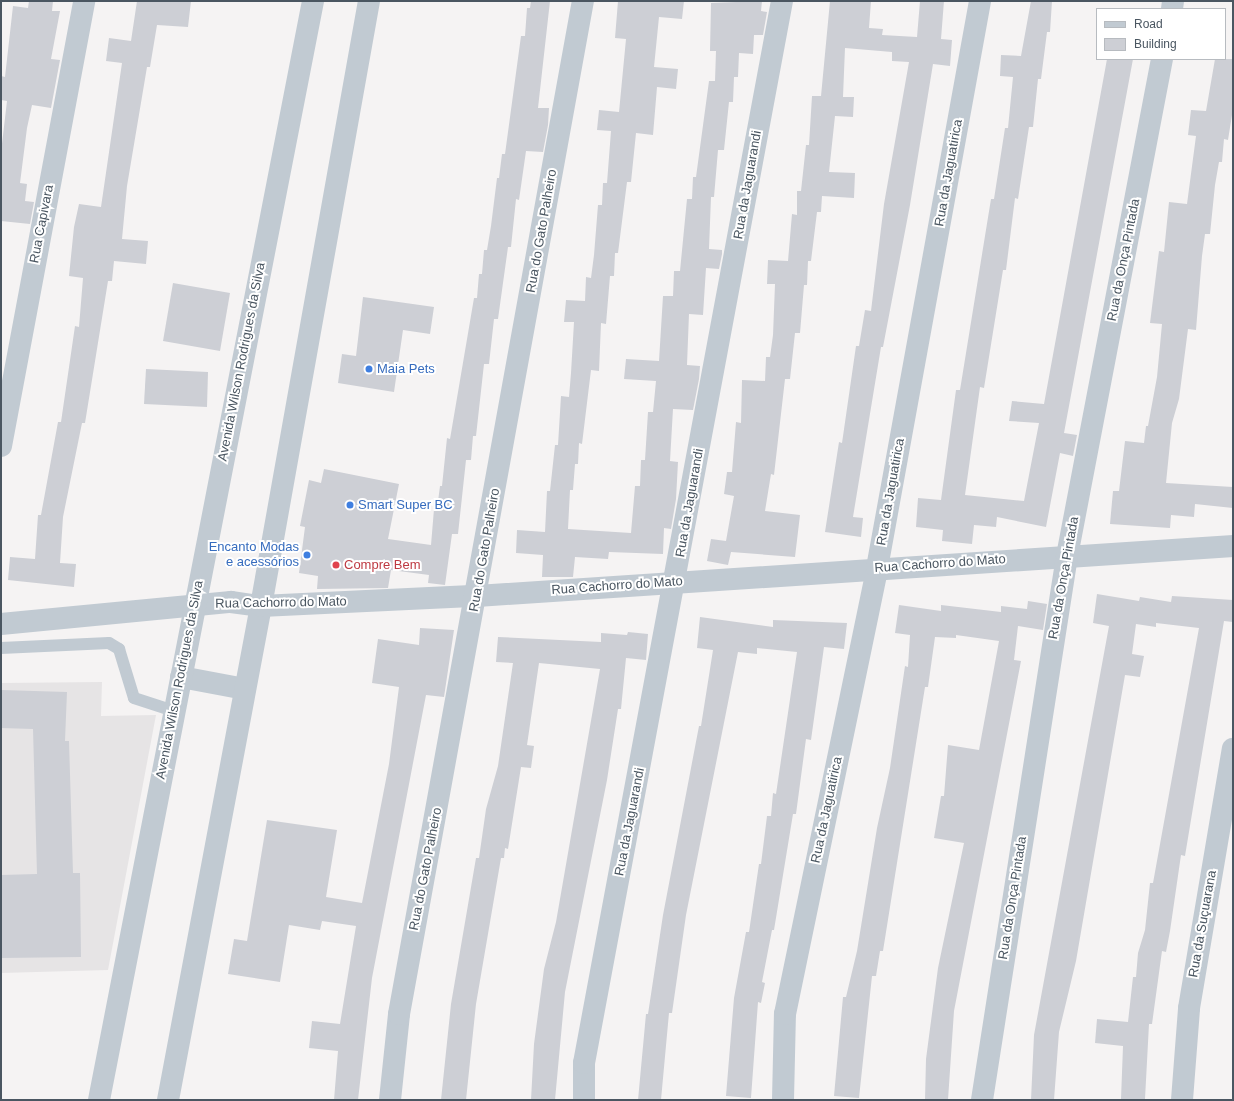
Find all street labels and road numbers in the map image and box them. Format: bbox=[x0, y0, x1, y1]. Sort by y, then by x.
street label: Rua da Jaguatirica bbox=[932, 118, 966, 228]
street label: Rua da Jaguarandi bbox=[731, 130, 765, 240]
street label: Rua do Gato Palheiro bbox=[523, 168, 561, 294]
street label: Rua Capivara bbox=[27, 183, 57, 265]
street label: Rua da Onça Pintada bbox=[1104, 198, 1144, 322]
street label: Avenida Wilson Rodrigues da Silva bbox=[215, 261, 269, 463]
street label: Rua da Jaguatirica bbox=[874, 437, 908, 547]
street label: Rua da Jaguarandi bbox=[673, 448, 707, 558]
street label: Rua do Gato Palheiro bbox=[466, 487, 504, 613]
street label: Rua da Onça Pintada bbox=[1046, 515, 1082, 641]
street label: Rua Cachorro do Mato bbox=[874, 552, 1006, 576]
street label: Rua Cachorro do Mato bbox=[551, 574, 683, 598]
street label: Avenida Wilson Rodrigues da Silva bbox=[153, 579, 207, 781]
street label: Rua Cachorro do Mato bbox=[215, 594, 347, 612]
street label: Rua da Jaguatirica bbox=[808, 755, 846, 865]
street label: Rua da Jaguarandi bbox=[612, 767, 648, 877]
street label: Rua do Gato Palheiro bbox=[406, 806, 446, 932]
street label: Rua da Onça Pintada bbox=[996, 835, 1030, 961]
street label: Rua da Suçuarana bbox=[1186, 869, 1220, 979]

